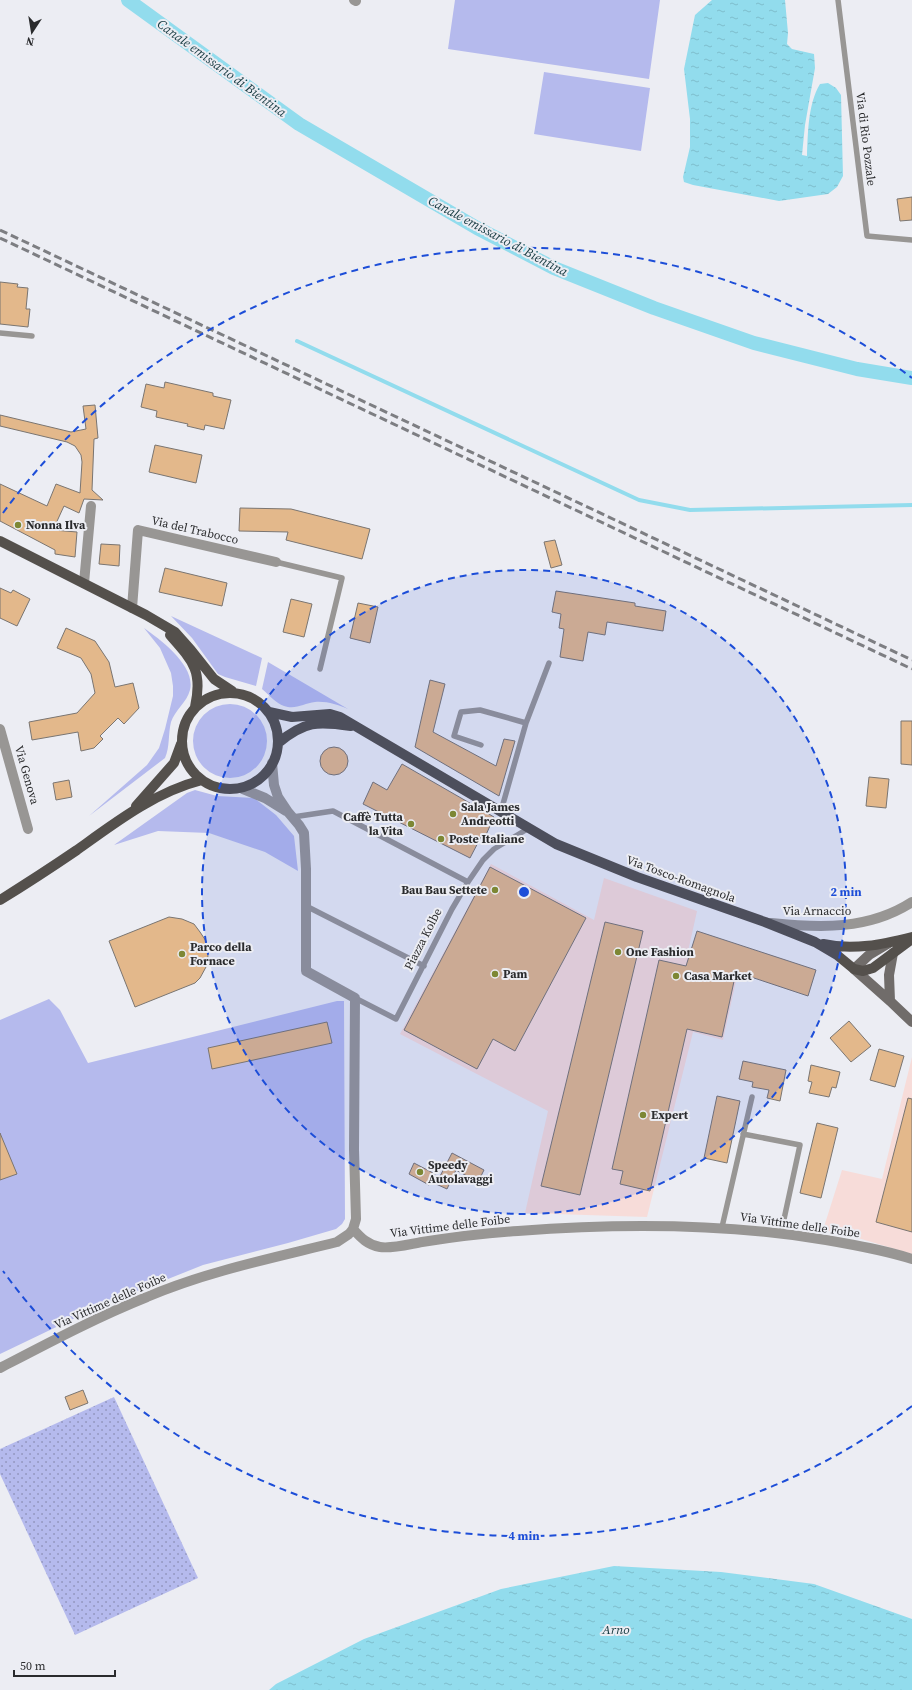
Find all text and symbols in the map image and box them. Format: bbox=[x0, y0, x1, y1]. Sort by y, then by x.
north arrow bbox=[12, 12, 52, 52]
water label: Canale emissario di Bientina bbox=[154, 15, 290, 121]
text: N bbox=[25, 33, 36, 49]
street label: Via di Rio Pozzale bbox=[852, 91, 880, 187]
water label: Canale emissario di Bientina bbox=[425, 192, 571, 280]
street label: Via del Trabocco bbox=[150, 512, 241, 548]
place label: Nonna Ilva bbox=[26, 517, 86, 533]
marker: Nonna Ilva bbox=[13, 520, 23, 530]
street label: Via Genova bbox=[11, 744, 43, 807]
place label: Sala James Andreotti bbox=[461, 799, 520, 829]
place label: Caffè Tutta la Vita bbox=[343, 809, 404, 839]
marker: Sala James Andreotti bbox=[448, 809, 458, 819]
marker: Caffè Tutta la Vita bbox=[406, 819, 416, 829]
place label: Poste Italiane bbox=[449, 831, 524, 847]
marker: Poste Italiane bbox=[436, 834, 446, 844]
street label: Via Tosco-Romagnola bbox=[624, 852, 739, 907]
place label: Bau Bau Settete bbox=[401, 882, 487, 898]
text: 2 min bbox=[830, 884, 862, 900]
marker: Bau Bau Settete bbox=[490, 885, 500, 895]
centre of rings bbox=[517, 885, 531, 899]
street label: Via Arnaccio bbox=[783, 903, 852, 919]
street label: Piazza Kolbe bbox=[401, 905, 445, 973]
place label: Parco della Fornace bbox=[190, 939, 252, 969]
place label: One Fashion bbox=[626, 944, 695, 960]
marker: One Fashion bbox=[613, 947, 623, 957]
marker: Parco della Fornace bbox=[177, 949, 187, 959]
place label: Pam bbox=[503, 966, 528, 982]
place label: Casa Market bbox=[684, 968, 752, 984]
marker: Pam bbox=[490, 969, 500, 979]
marker: Casa Market bbox=[671, 971, 681, 981]
place label: Expert bbox=[651, 1107, 689, 1123]
marker: Expert bbox=[638, 1110, 648, 1120]
place label: Speedy Autolavaggi bbox=[428, 1157, 493, 1187]
marker: Speedy Autolavaggi bbox=[415, 1167, 425, 1177]
street label: Via Vittime delle Foibe bbox=[739, 1209, 861, 1241]
street label: Via Vittime delle Foibe bbox=[389, 1211, 511, 1241]
street label: Via Vittime delle Foibe bbox=[52, 1269, 168, 1333]
text: 4 min bbox=[508, 1528, 540, 1544]
water label: Arno bbox=[601, 1621, 630, 1638]
scale bar bbox=[14, 1652, 115, 1678]
text: 50 m bbox=[20, 1658, 46, 1674]

